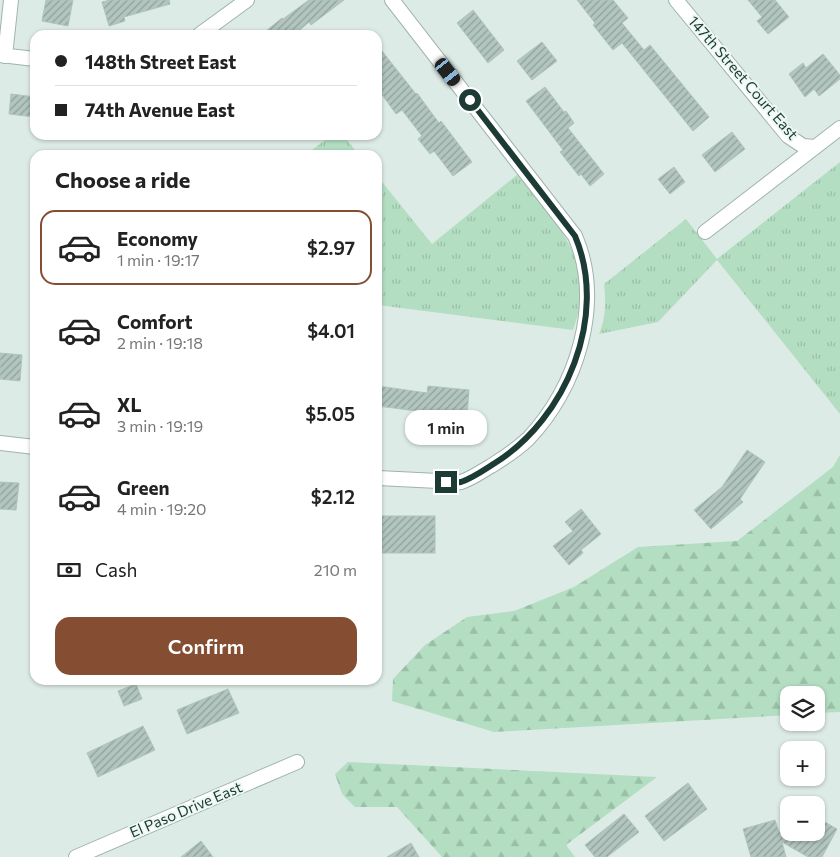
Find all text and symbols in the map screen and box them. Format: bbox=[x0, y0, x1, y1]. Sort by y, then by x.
street label: 147th Street Court East bbox=[685, 12, 802, 143]
text: 148th Street East bbox=[85, 50, 236, 73]
car bbox=[432, 56, 463, 88]
route start bbox=[459, 89, 481, 111]
text: 74th Avenue East bbox=[85, 98, 235, 121]
text: Choose a ride bbox=[55, 166, 190, 193]
icon: car bbox=[57, 225, 102, 270]
text: Economy bbox=[117, 227, 198, 250]
text: $2.97 bbox=[307, 236, 355, 259]
text: 1 min · 19:17 bbox=[117, 250, 200, 269]
icon: car bbox=[57, 308, 102, 353]
text: Comfort bbox=[117, 310, 193, 333]
text: $4.01 bbox=[307, 319, 355, 342]
text: 2 min · 19:18 bbox=[117, 333, 203, 352]
icon: car bbox=[57, 391, 102, 436]
text: XL bbox=[117, 393, 142, 416]
text: $5.05 bbox=[305, 402, 355, 425]
callout: 1 min bbox=[405, 410, 487, 444]
text: 3 min · 19:19 bbox=[117, 416, 203, 435]
text: 1 min bbox=[427, 418, 465, 437]
route end bbox=[435, 471, 457, 493]
icon: car bbox=[57, 474, 102, 519]
text: Green bbox=[117, 476, 169, 499]
text: $2.12 bbox=[311, 485, 355, 508]
text: 4 min · 19:20 bbox=[117, 499, 206, 518]
icon: cash bbox=[55, 556, 83, 584]
text: Cash bbox=[95, 558, 137, 581]
text: 210 m bbox=[314, 560, 357, 579]
button: Confirm bbox=[55, 617, 357, 675]
map controls bbox=[780, 686, 825, 841]
button: layers bbox=[780, 686, 825, 731]
button: + bbox=[780, 741, 825, 786]
street label: El Paso Drive East bbox=[127, 777, 244, 841]
button: − bbox=[780, 796, 825, 841]

